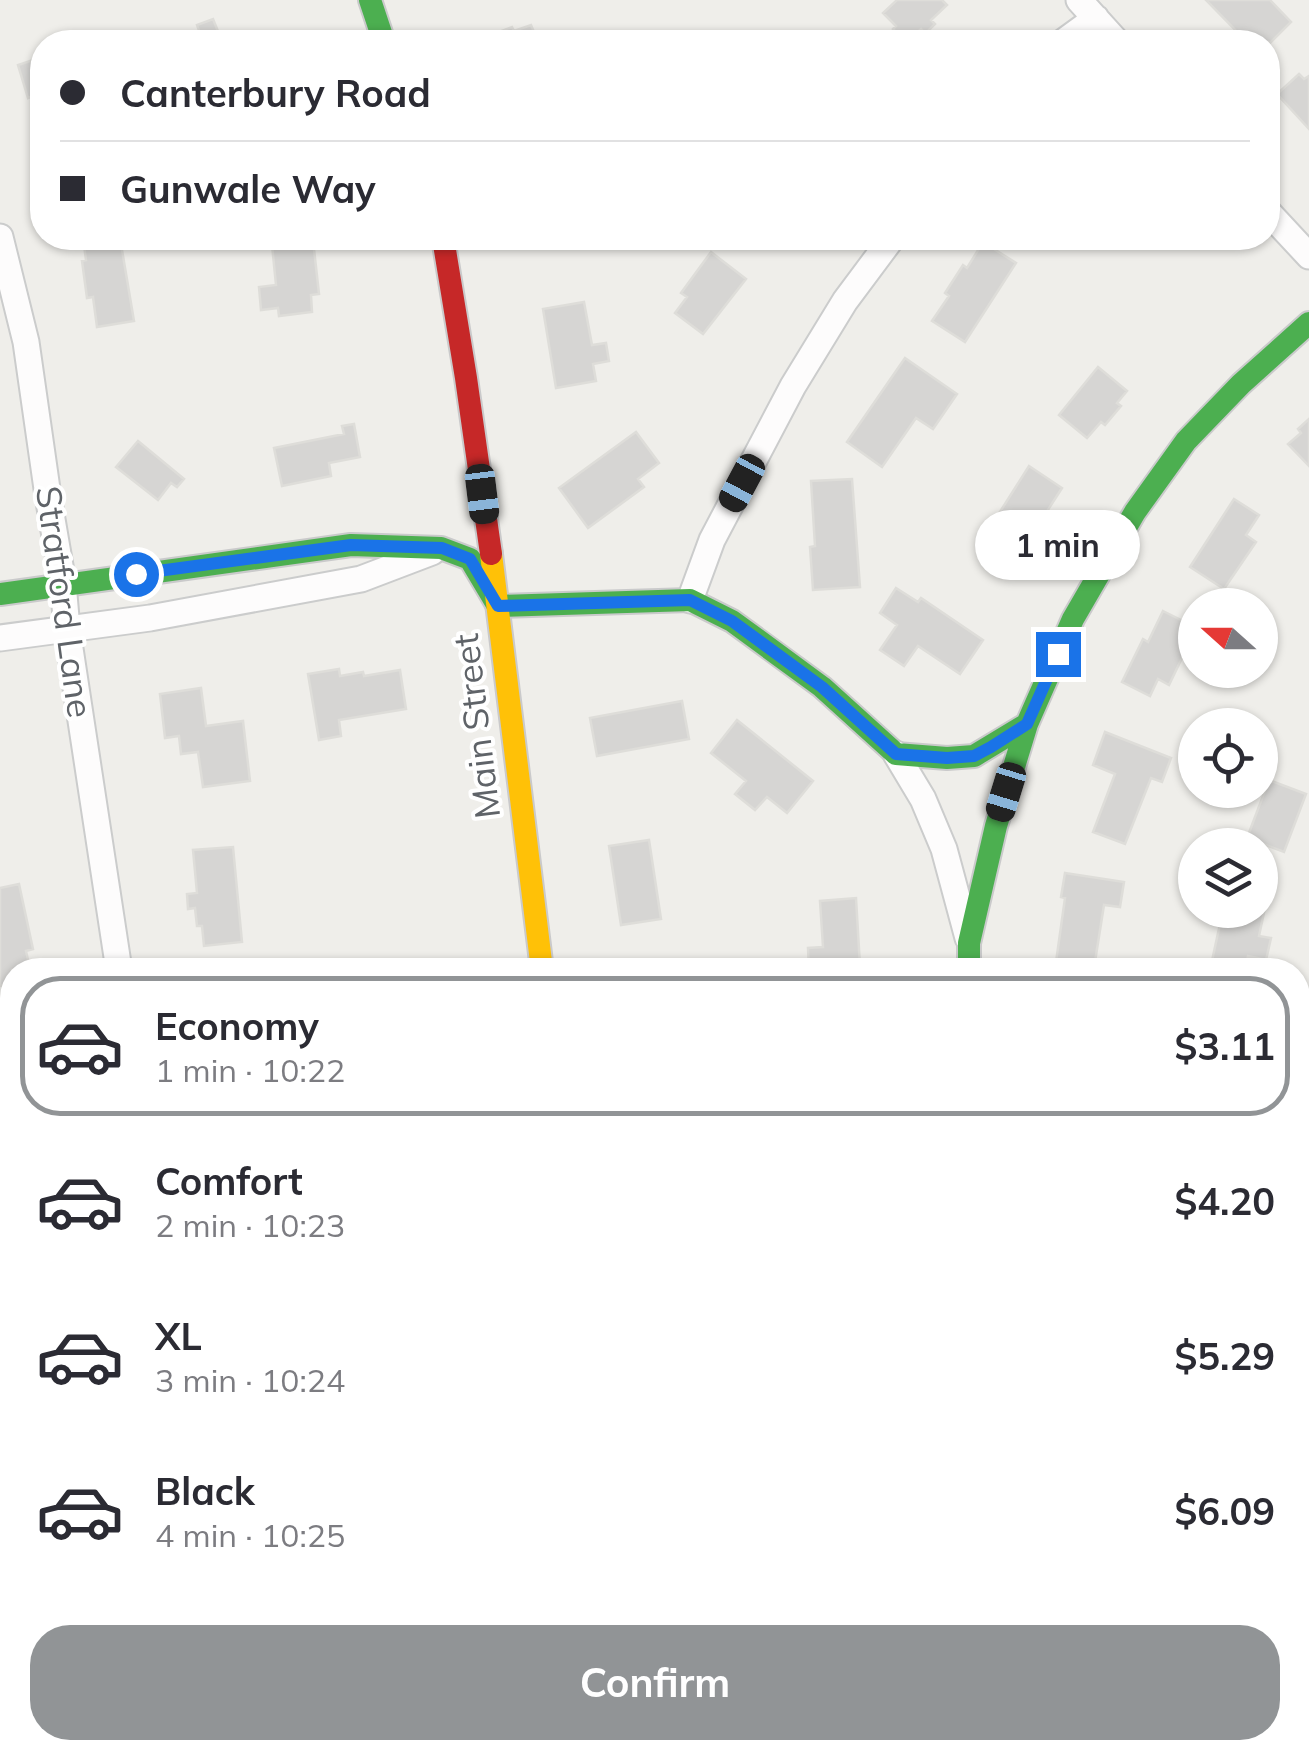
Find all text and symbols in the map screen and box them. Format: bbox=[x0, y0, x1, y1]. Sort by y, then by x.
text: Canterbury Road bbox=[120, 69, 431, 117]
text: Gunwale Way bbox=[120, 165, 376, 213]
car bbox=[715, 449, 769, 517]
car bbox=[463, 462, 501, 526]
street label: Stratford Lane bbox=[27, 483, 103, 720]
callout: 1 min bbox=[976, 509, 1140, 579]
text: 1 min bbox=[1015, 525, 1100, 565]
route start bbox=[114, 552, 159, 597]
north arrow bbox=[1178, 588, 1278, 688]
map controls bbox=[1178, 588, 1278, 928]
street label: Main Street bbox=[443, 631, 509, 821]
route end bbox=[1036, 632, 1081, 677]
button: locate bbox=[1178, 708, 1278, 808]
car bbox=[983, 759, 1029, 825]
button: layers bbox=[1178, 828, 1278, 928]
icon: car bbox=[35, 1001, 125, 1091]
text: Economy bbox=[155, 1002, 319, 1050]
text: $3.11 bbox=[1174, 1022, 1275, 1070]
text: 1 min · 10:22 bbox=[155, 1050, 345, 1090]
icon: car bbox=[35, 1156, 125, 1246]
text: Comfort bbox=[155, 1157, 303, 1205]
text: $4.20 bbox=[1174, 1177, 1275, 1225]
text: 2 min · 10:23 bbox=[155, 1205, 345, 1245]
icon: car bbox=[35, 1311, 125, 1401]
text: XL bbox=[155, 1312, 202, 1360]
text: $5.29 bbox=[1174, 1332, 1275, 1380]
text: 3 min · 10:24 bbox=[155, 1360, 345, 1400]
icon: car bbox=[35, 1466, 125, 1556]
text: Black bbox=[155, 1467, 255, 1515]
text: $6.09 bbox=[1174, 1487, 1275, 1535]
text: 4 min · 10:25 bbox=[155, 1515, 345, 1555]
button: Confirm bbox=[30, 1625, 1280, 1740]

